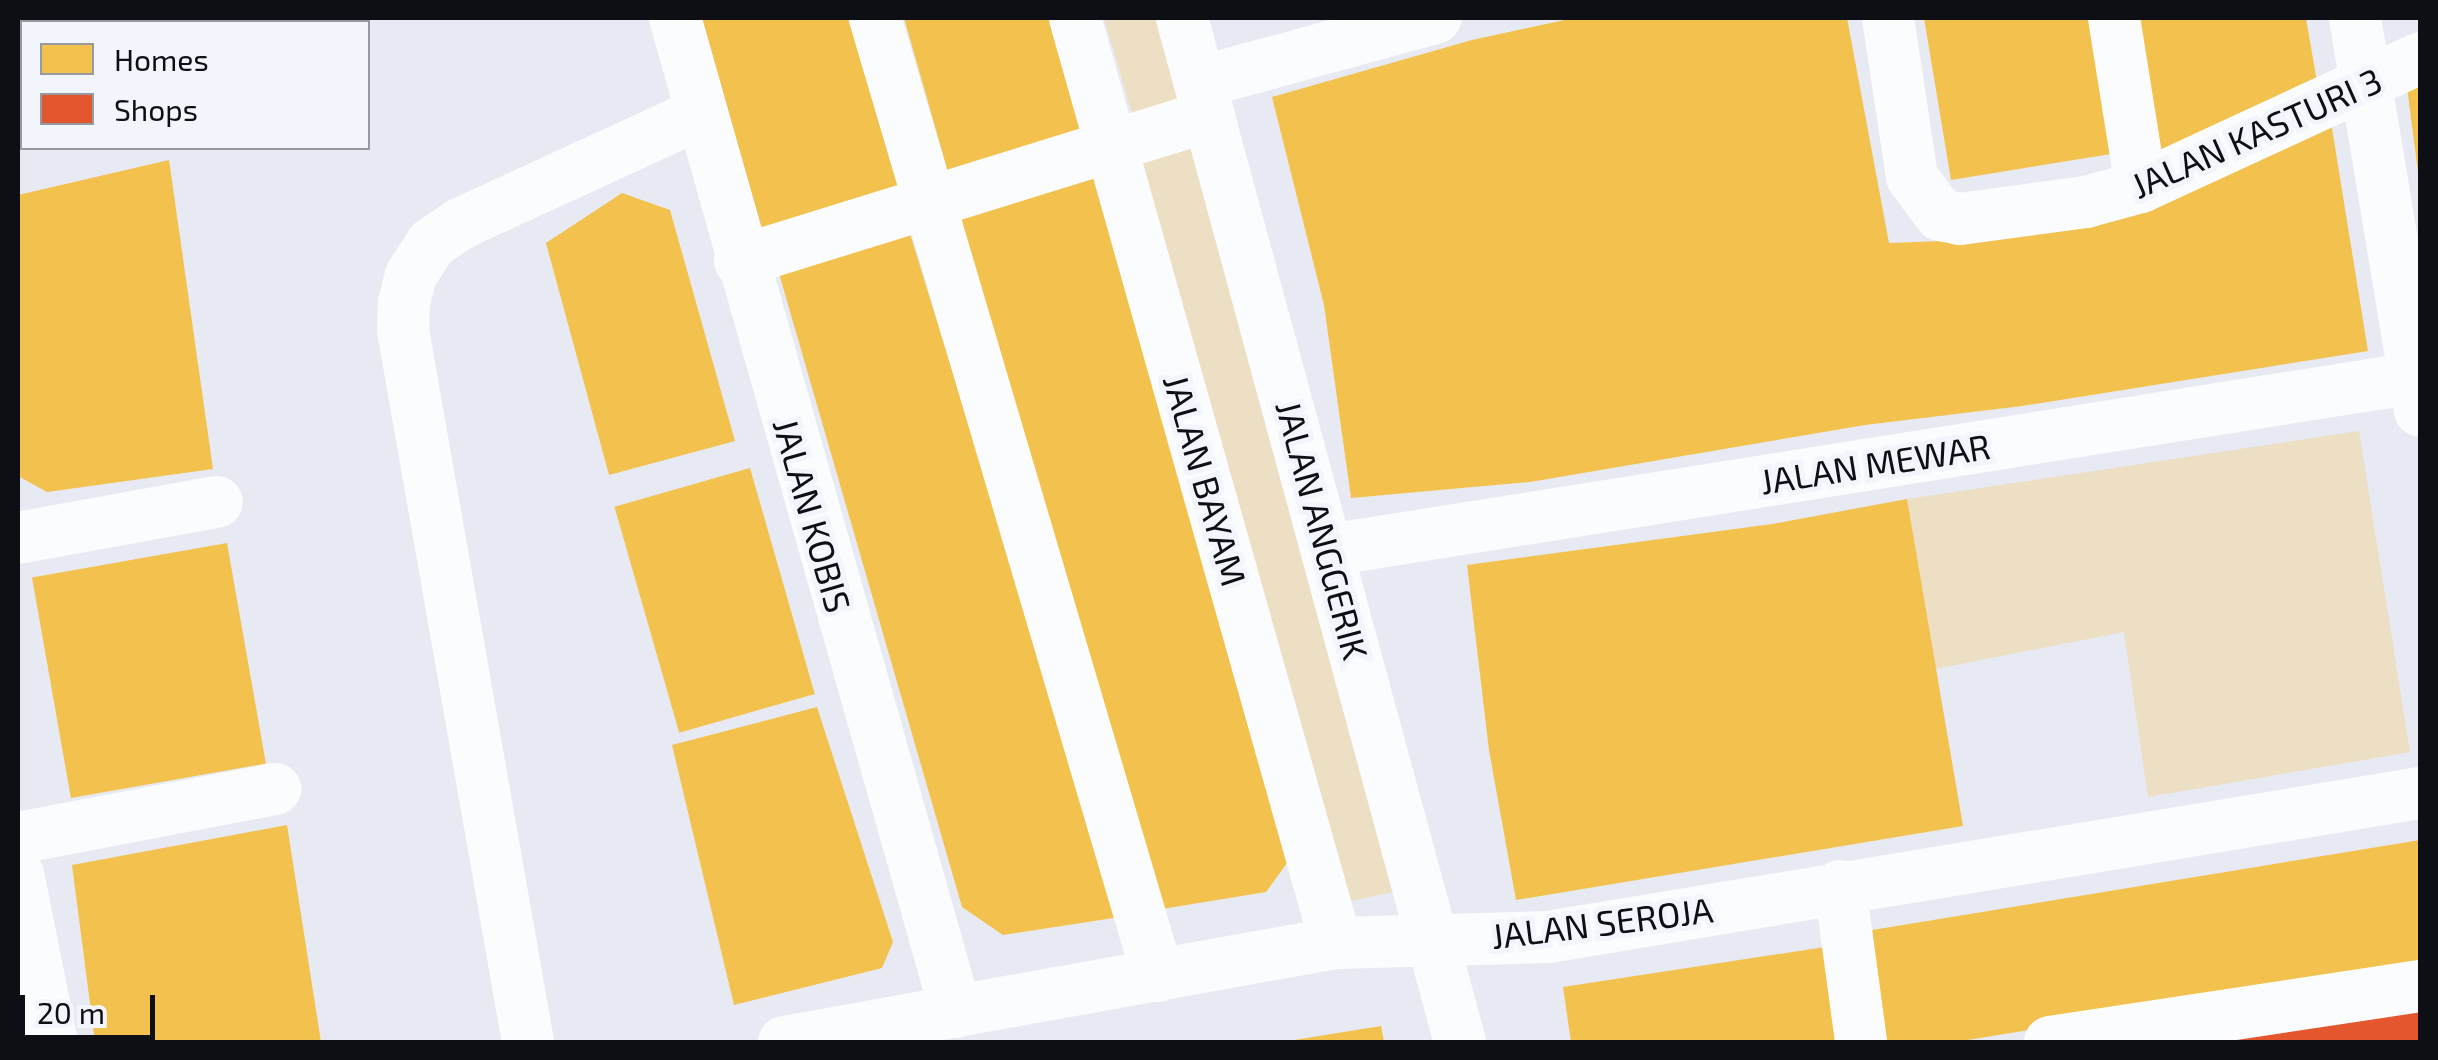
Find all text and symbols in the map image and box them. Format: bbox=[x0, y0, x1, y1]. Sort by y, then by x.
legend bbox=[20, 20, 370, 150]
text: Homes bbox=[114, 41, 209, 77]
street label: JALAN KASTURI 3 bbox=[2124, 58, 2388, 206]
text: Shops bbox=[114, 91, 198, 127]
street label: JALAN BAYAM bbox=[1156, 369, 1256, 591]
street label: JALAN ANGGERIK bbox=[1268, 395, 1378, 665]
street label: JALAN KOBIS bbox=[765, 413, 861, 617]
street label: JALAN MEWAR bbox=[1757, 424, 1993, 502]
street label: JALAN SEROJA bbox=[1489, 888, 1715, 956]
scale bar bbox=[25, 975, 160, 1037]
text: 20 m bbox=[37, 994, 105, 1030]

